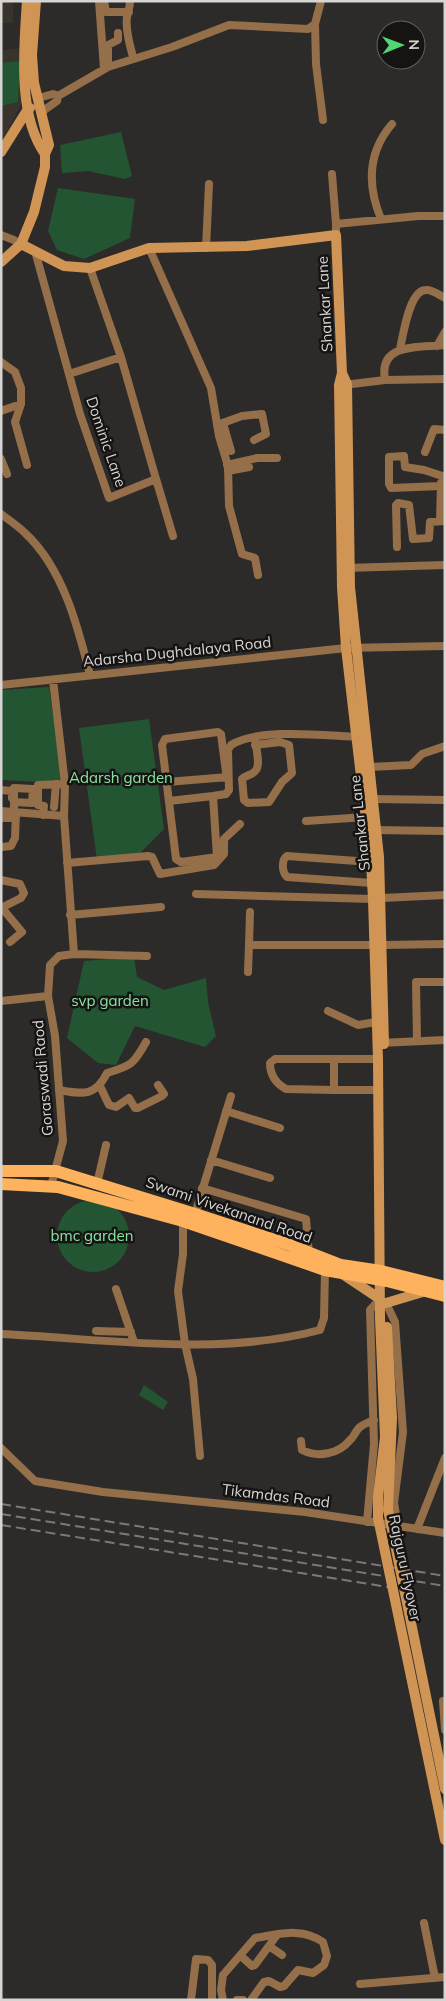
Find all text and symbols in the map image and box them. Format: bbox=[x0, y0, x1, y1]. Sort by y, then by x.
north arrow bbox=[376, 20, 426, 70]
text: N bbox=[405, 39, 423, 50]
street label: Shankar Lane bbox=[312, 256, 337, 352]
street label: Dominic Lane bbox=[82, 394, 131, 490]
street label: Adarsha Dughdalaya Road bbox=[82, 632, 272, 671]
park label: Adarsh garden bbox=[69, 768, 173, 787]
street label: Shankar Lane bbox=[345, 774, 374, 872]
park label: svp garden bbox=[71, 991, 149, 1010]
street label: Goraswadi Raod bbox=[28, 1019, 57, 1137]
street label: Swami Vivekanand Road bbox=[143, 1172, 315, 1247]
park label: bmc garden bbox=[51, 1226, 133, 1245]
street label: Tikamdas Road bbox=[221, 1479, 331, 1512]
street label: Rajguru Flyover bbox=[385, 1513, 426, 1623]

